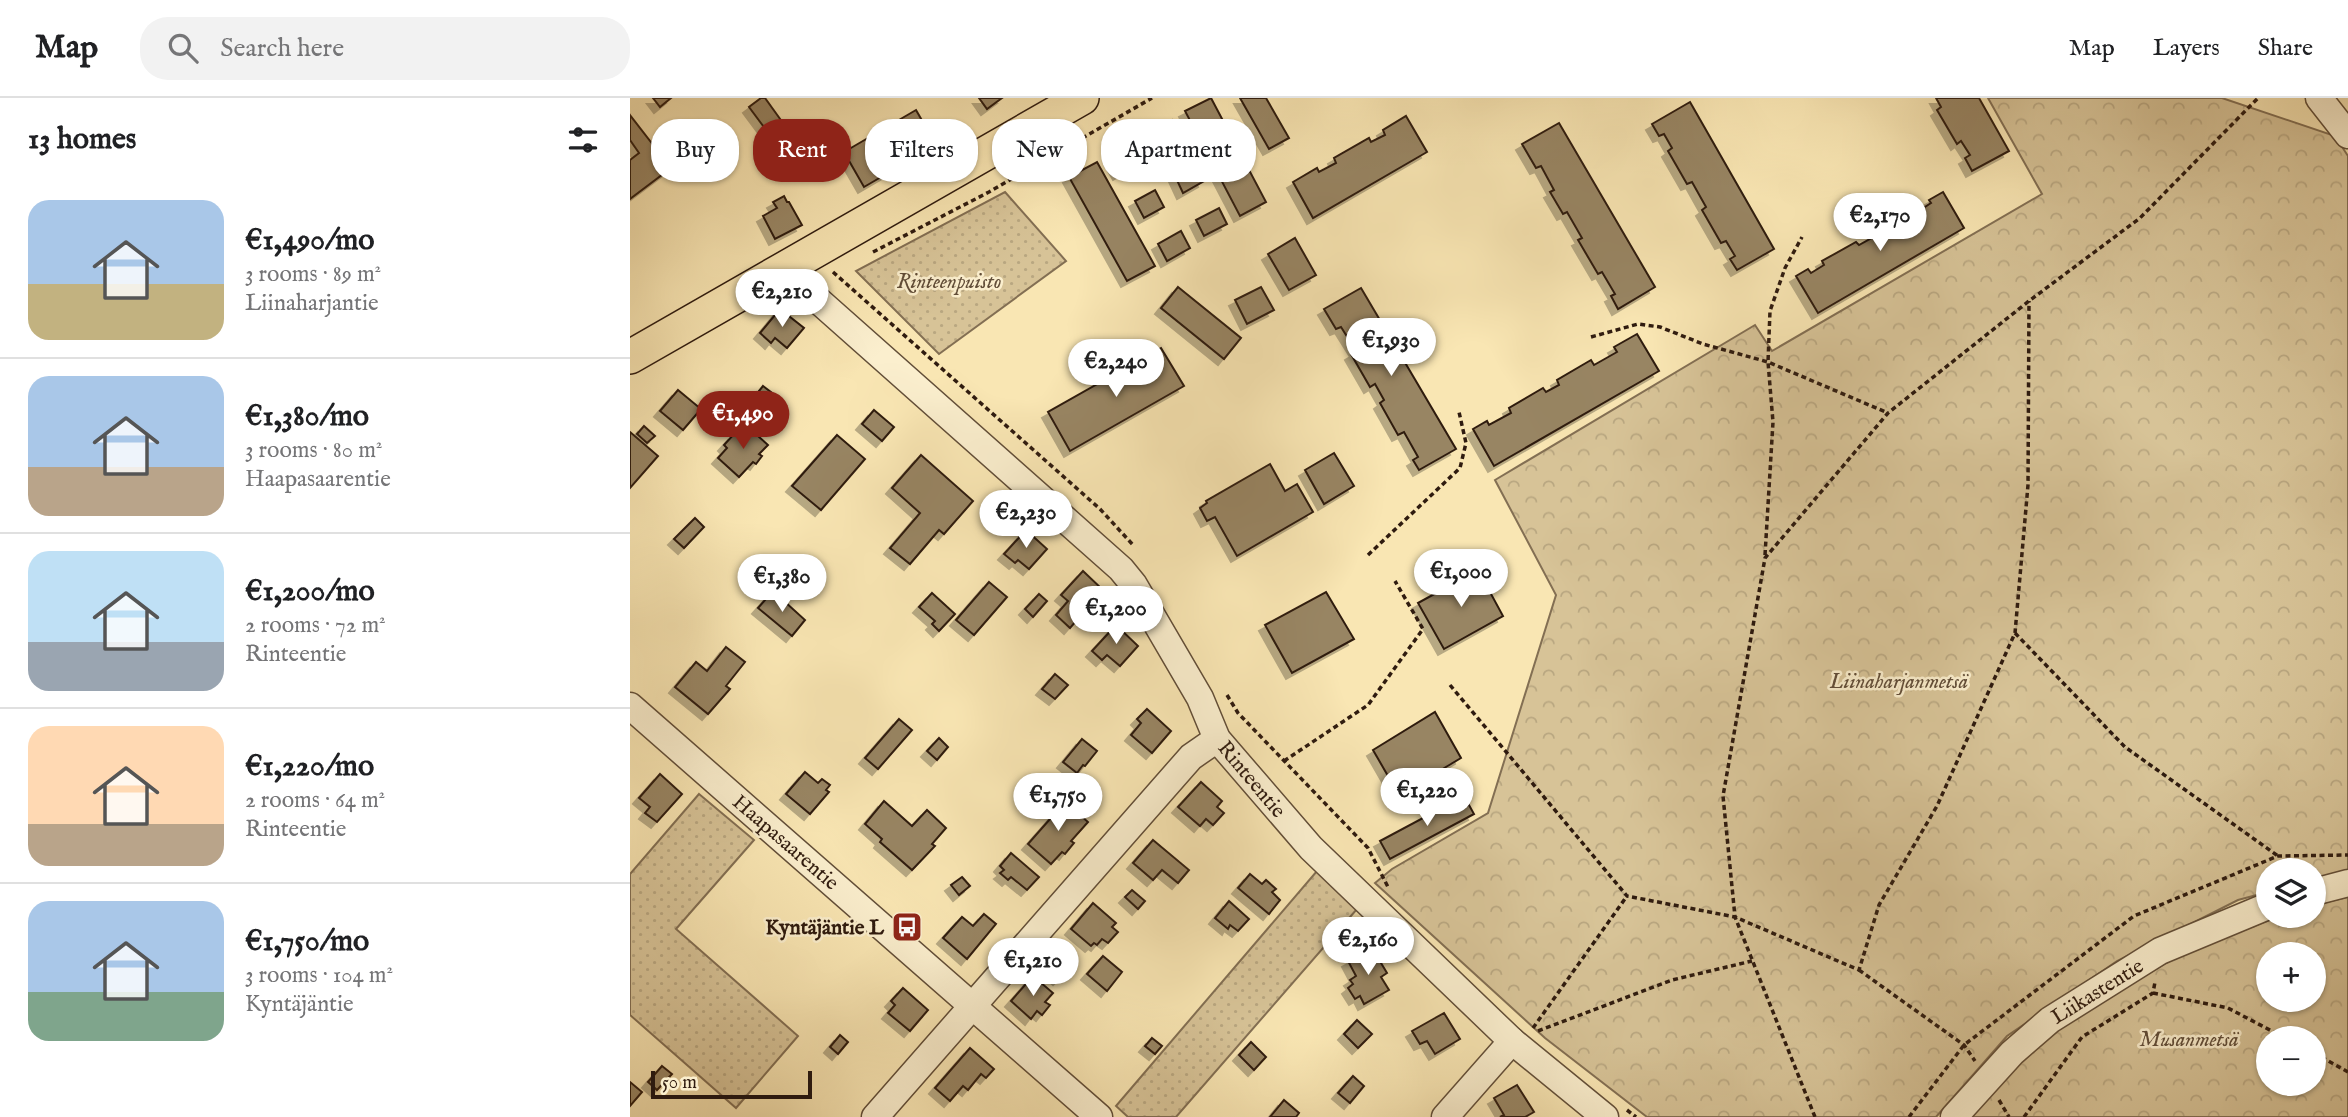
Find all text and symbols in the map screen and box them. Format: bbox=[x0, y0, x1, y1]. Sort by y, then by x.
search box bbox=[140, 17, 630, 80]
text: Map bbox=[35, 27, 98, 69]
icon: search bbox=[164, 29, 202, 67]
text: Search here bbox=[220, 32, 344, 65]
text: Map bbox=[2069, 33, 2115, 64]
text: Layers bbox=[2153, 33, 2220, 64]
text: Share bbox=[2258, 33, 2313, 64]
chip: Buy bbox=[651, 119, 739, 182]
chip: Rent bbox=[753, 119, 851, 182]
chip: Filters bbox=[865, 119, 978, 182]
chip: New bbox=[992, 119, 1087, 182]
chip: Apartment bbox=[1101, 119, 1256, 182]
text: 13 homes bbox=[28, 121, 136, 159]
icon: filters bbox=[564, 121, 602, 159]
pin: €2,170 bbox=[1823, 194, 1937, 253]
text: €2,170 bbox=[1849, 201, 1911, 230]
text: €1,490/mo bbox=[245, 222, 374, 260]
icon: home bbox=[84, 228, 168, 312]
text: 3 rooms · 89 m² bbox=[245, 260, 381, 289]
park label: Rinteenpuisto bbox=[897, 269, 1001, 296]
pin: €2,210 bbox=[725, 270, 839, 329]
text: €2,210 bbox=[752, 277, 812, 306]
text: Liinaharjantie bbox=[245, 289, 379, 318]
pin: €1,930 bbox=[1334, 318, 1448, 378]
text: €1,930 bbox=[1362, 326, 1420, 355]
pin: €2,240 bbox=[1059, 340, 1173, 399]
text: €2,240 bbox=[1084, 347, 1148, 376]
pin: €1,490 bbox=[686, 392, 800, 451]
text: €1,380/mo bbox=[245, 398, 369, 436]
text: €1,490 bbox=[712, 399, 774, 428]
icon: home bbox=[84, 404, 168, 488]
text: 3 rooms · 80 m² bbox=[245, 436, 382, 465]
text: Haapasaarentie bbox=[245, 465, 391, 494]
pin: €2,230 bbox=[969, 490, 1083, 550]
text: €2,230 bbox=[995, 498, 1057, 527]
pin: €1,000 bbox=[1404, 550, 1518, 609]
pin: €1,380 bbox=[725, 554, 839, 614]
text: €1,000 bbox=[1430, 557, 1492, 586]
text: €1,380 bbox=[753, 562, 811, 591]
text: €1,200/mo bbox=[245, 573, 375, 611]
icon: home bbox=[84, 579, 168, 663]
pin: €1,200 bbox=[1059, 587, 1173, 646]
text: €1,200 bbox=[1085, 594, 1147, 623]
text: 2 rooms · 72 m² bbox=[245, 611, 386, 640]
text: Rinteentie bbox=[245, 640, 346, 669]
park label: Liinaharjanmetsä bbox=[1829, 669, 1969, 696]
street label: Rinteentie bbox=[1211, 736, 1291, 824]
text: €1,220/mo bbox=[245, 748, 374, 786]
icon: home bbox=[84, 754, 168, 838]
pin: €1,220 bbox=[1370, 768, 1484, 828]
pin: €1,750 bbox=[1001, 774, 1115, 833]
text: €1,220 bbox=[1396, 776, 1458, 805]
text: €1,750 bbox=[1029, 781, 1087, 810]
text: 2 rooms · 64 m² bbox=[245, 786, 385, 815]
street label: Haapasaarentie bbox=[726, 789, 844, 897]
text: Rinteentie bbox=[245, 815, 346, 844]
map controls bbox=[2256, 858, 2326, 1096]
button: layers bbox=[2256, 858, 2326, 928]
bus stop icon: Kyntäjäntie L bbox=[890, 910, 924, 944]
place label: Kyntäjäntie L bbox=[765, 915, 885, 942]
pin: €2,160 bbox=[1311, 918, 1425, 977]
text: €1,750/mo bbox=[245, 923, 369, 961]
text: €2,160 bbox=[1338, 925, 1398, 954]
icon: home bbox=[84, 929, 168, 1013]
pin: €1,210 bbox=[976, 939, 1090, 998]
button: + bbox=[2256, 942, 2326, 1012]
text: €1,210 bbox=[1004, 946, 1062, 975]
street label: Liikastentie bbox=[2046, 953, 2149, 1031]
text: 3 rooms · 104 m² bbox=[245, 961, 393, 990]
text: Kyntäjäntie bbox=[245, 990, 354, 1019]
button: − bbox=[2256, 1026, 2326, 1096]
park label: Musanmetsä bbox=[2139, 1027, 2239, 1054]
scale bar bbox=[651, 1068, 812, 1100]
text: 50 m bbox=[662, 1071, 697, 1095]

